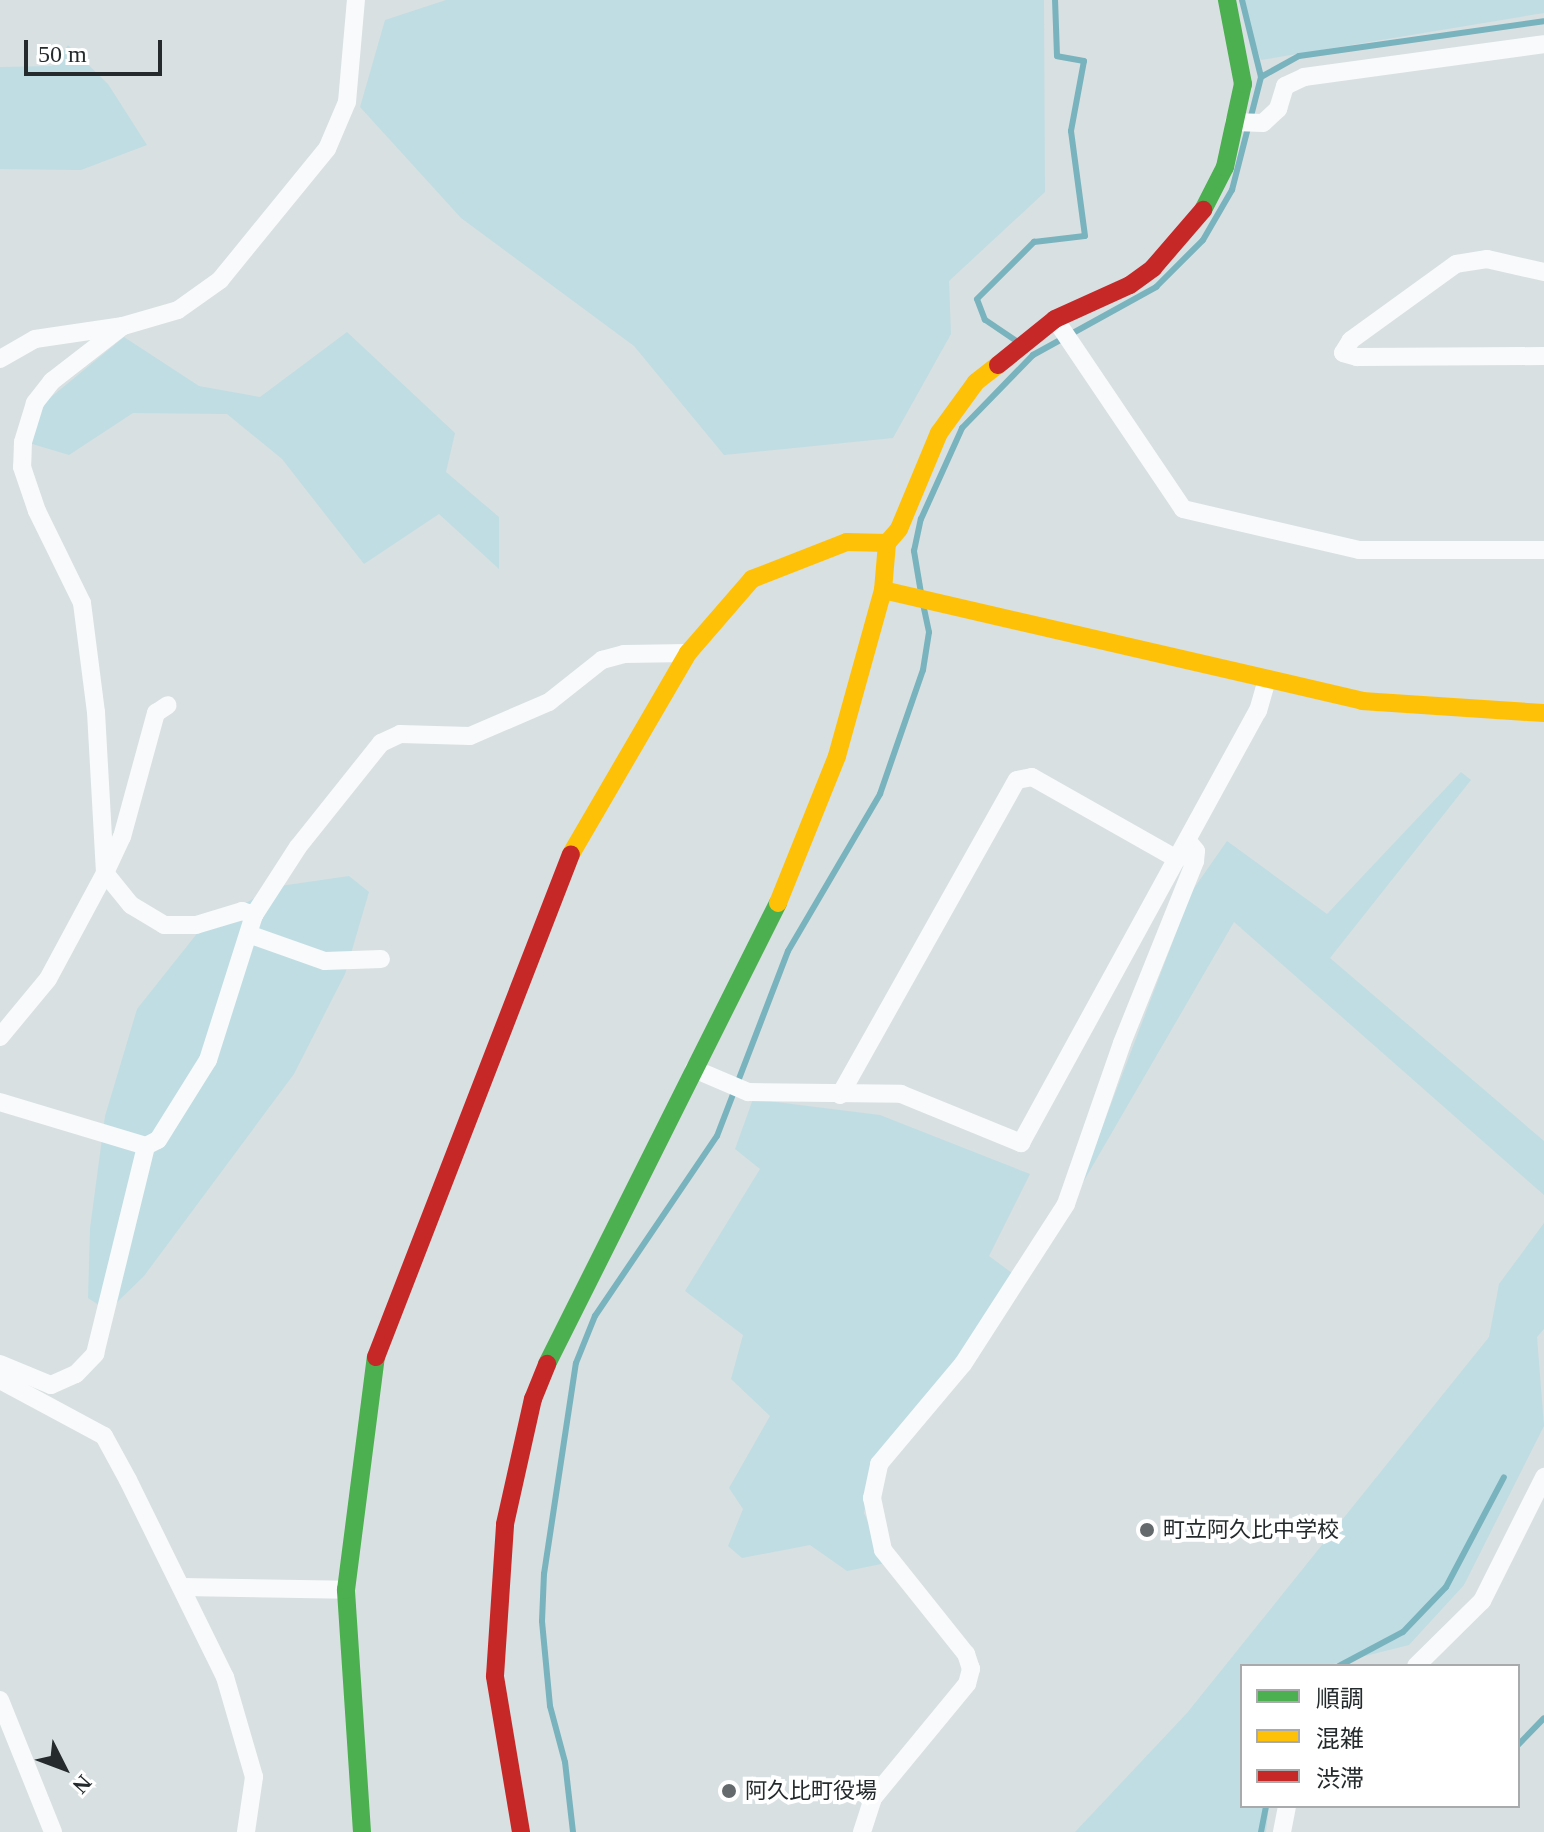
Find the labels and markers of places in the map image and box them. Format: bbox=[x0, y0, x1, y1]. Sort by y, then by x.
place label: 町立阿久比中学校 bbox=[1163, 1517, 1339, 1543]
marker: 町立阿久比中学校 bbox=[1138, 1521, 1156, 1539]
place label: 阿久比町役場 bbox=[745, 1778, 877, 1804]
marker: 阿久比町役場 bbox=[720, 1782, 738, 1800]

